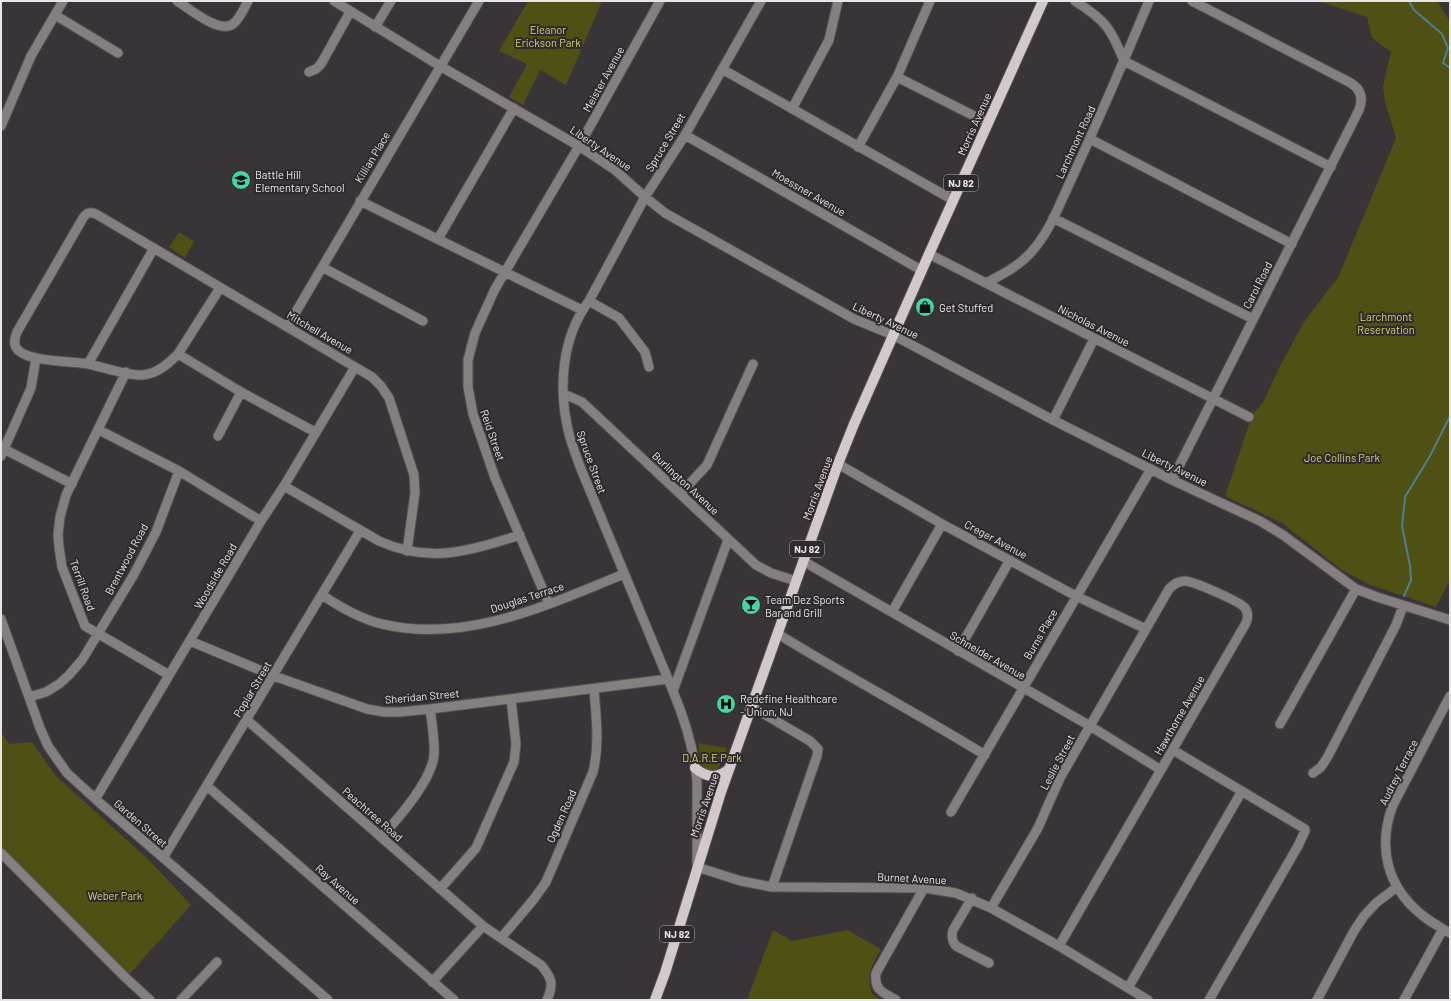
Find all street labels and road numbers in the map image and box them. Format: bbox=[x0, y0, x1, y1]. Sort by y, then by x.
street label: Meister Avenue bbox=[580, 44, 626, 114]
street label: Morris Avenue bbox=[954, 91, 994, 157]
street label: Larchmont Road bbox=[1052, 103, 1098, 181]
street label: Spruce Street bbox=[642, 110, 688, 174]
street label: Liberty Avenue bbox=[568, 123, 634, 173]
street label: Killian Place bbox=[352, 129, 392, 185]
street label: Moessner Avenue bbox=[770, 166, 848, 218]
road number: NJ 82 bbox=[944, 175, 978, 191]
street label: Carol Road bbox=[1240, 259, 1274, 311]
street label: Liberty Avenue bbox=[851, 299, 921, 341]
street label: Nicholas Avenue bbox=[1056, 301, 1132, 349]
street label: Mitchell Avenue bbox=[285, 308, 355, 356]
street label: Reid Street bbox=[478, 408, 508, 462]
street label: Spruce Street bbox=[575, 429, 609, 495]
street label: Liberty Avenue bbox=[1140, 446, 1210, 489]
street label: Burlington Avenue bbox=[650, 449, 722, 517]
street label: Morris Avenue bbox=[799, 454, 835, 522]
street label: Creger Avenue bbox=[962, 517, 1030, 561]
street label: Brentwood Road bbox=[102, 521, 150, 597]
street label: Woodside Road bbox=[191, 541, 239, 611]
road number: NJ 82 bbox=[790, 541, 824, 557]
street label: Terrill Road bbox=[68, 558, 98, 612]
street label: Douglas Terrace bbox=[489, 579, 566, 615]
street label: Burns Place bbox=[1020, 606, 1060, 662]
street label: Schneider Avenue bbox=[948, 628, 1028, 682]
street label: Poplar Street bbox=[230, 659, 274, 719]
street label: Hawthorne Avenue bbox=[1151, 673, 1207, 757]
street label: Sheridan Street bbox=[384, 686, 460, 706]
street label: Leslie Street bbox=[1037, 732, 1077, 792]
street label: Audrey Terrace bbox=[1376, 737, 1420, 807]
street label: Morris Avenue bbox=[687, 771, 721, 839]
street label: Peachtree Road bbox=[340, 784, 406, 844]
street label: Ogden Road bbox=[543, 787, 579, 845]
street label: Garden Street bbox=[112, 796, 170, 850]
street label: Ray Avenue bbox=[313, 861, 363, 907]
street label: Burnet Avenue bbox=[877, 870, 947, 886]
road number: NJ 82 bbox=[660, 926, 694, 942]

